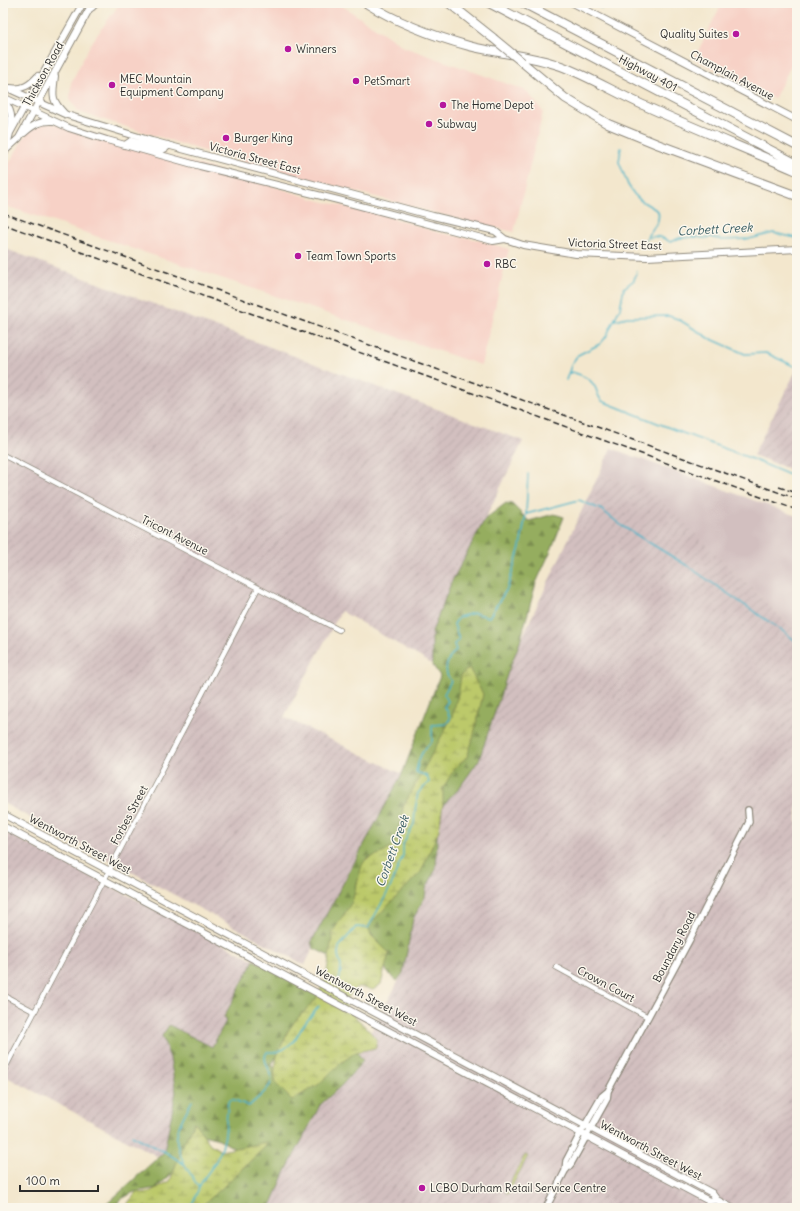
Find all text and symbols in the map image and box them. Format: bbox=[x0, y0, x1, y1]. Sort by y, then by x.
place label: Quality Suites bbox=[660, 27, 728, 41]
marker: Quality Suites bbox=[731, 29, 741, 39]
street label: Thickson Road bbox=[19, 39, 67, 109]
place label: Winners bbox=[296, 42, 337, 56]
marker: Winners bbox=[283, 44, 293, 54]
street label: Champlain Avenue bbox=[688, 47, 776, 103]
street label: Highway 401 bbox=[616, 52, 680, 94]
place label: MEC Mountain Equipment Company bbox=[120, 72, 224, 99]
place label: PetSmart bbox=[364, 74, 410, 88]
marker: PetSmart bbox=[351, 76, 361, 86]
marker: MEC Mountain Equipment Company bbox=[107, 80, 117, 90]
place label: The Home Depot bbox=[451, 98, 534, 112]
marker: The Home Depot bbox=[438, 100, 448, 110]
place label: Subway bbox=[437, 117, 477, 131]
marker: Subway bbox=[424, 119, 434, 129]
place label: Burger King bbox=[234, 131, 293, 145]
marker: Burger King bbox=[221, 133, 231, 143]
street label: Victoria Street East bbox=[208, 139, 302, 177]
water label: Corbett Creek bbox=[677, 220, 754, 238]
street label: Victoria Street East bbox=[568, 235, 662, 253]
place label: Team Town Sports bbox=[306, 249, 396, 263]
marker: Team Town Sports bbox=[293, 251, 303, 261]
place label: RBC bbox=[495, 257, 516, 271]
marker: RBC bbox=[482, 259, 492, 269]
street label: Tricont Avenue bbox=[139, 512, 211, 558]
street label: Forbes Street bbox=[107, 783, 151, 847]
street label: Wentworth Street West bbox=[27, 811, 134, 877]
water label: Corbett Creek bbox=[372, 812, 412, 889]
street label: Boundary Road bbox=[649, 909, 699, 985]
street label: Wentworth Street West bbox=[313, 963, 420, 1029]
street label: Crown Court bbox=[575, 963, 637, 1005]
street label: Wentworth Street West bbox=[598, 1117, 705, 1183]
scale bar bbox=[20, 1167, 98, 1193]
text: 100 m bbox=[26, 1173, 60, 1188]
place label: LCBO Durham Retail Service Centre bbox=[430, 1181, 606, 1195]
marker: LCBO Durham Retail Service Centre bbox=[417, 1183, 427, 1193]

